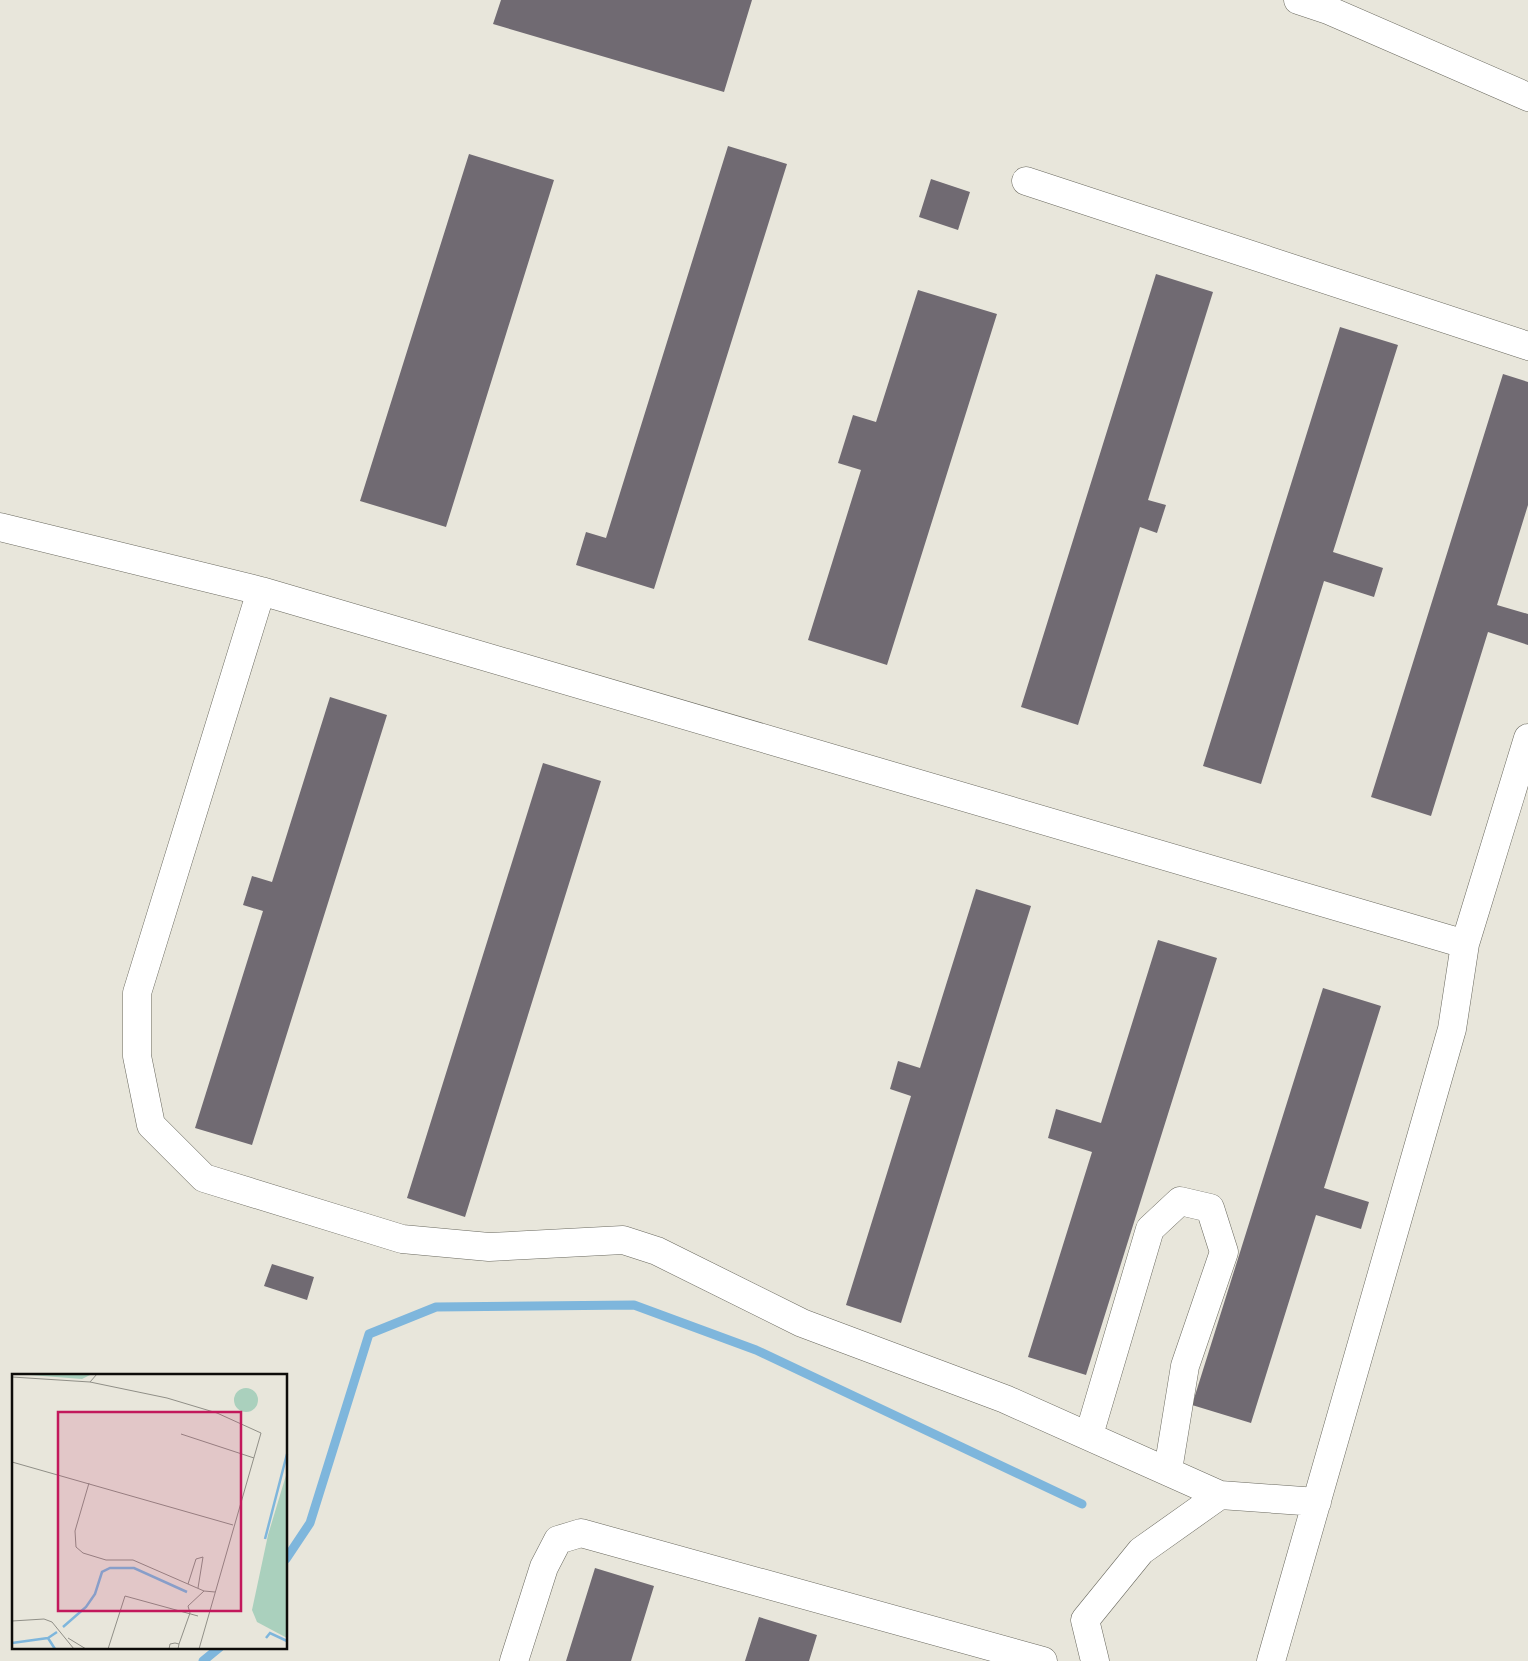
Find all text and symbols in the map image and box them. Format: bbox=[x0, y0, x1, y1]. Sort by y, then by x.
inset map bbox=[12, 1374, 288, 1648]

